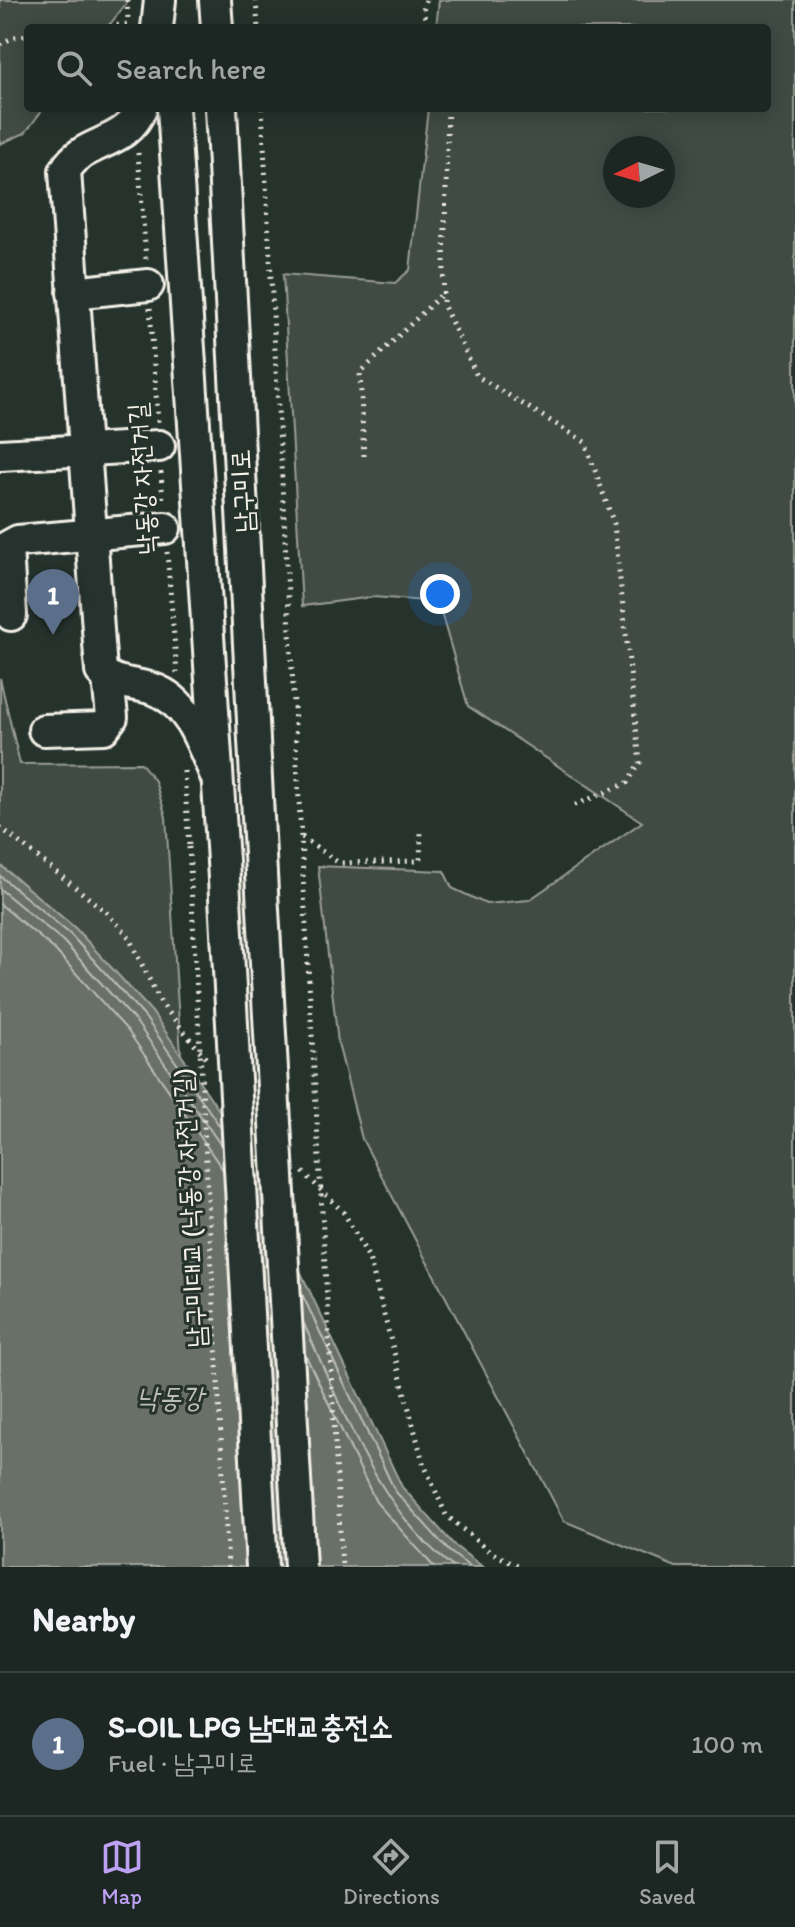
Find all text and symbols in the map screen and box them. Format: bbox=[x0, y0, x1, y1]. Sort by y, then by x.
search box bbox=[24, 24, 771, 112]
icon: search bbox=[52, 46, 96, 90]
text: Search here bbox=[116, 50, 266, 87]
north arrow bbox=[603, 136, 675, 208]
street label: 낙동강 자전거길 bbox=[121, 402, 163, 556]
street label: 남구미로 bbox=[224, 448, 260, 534]
pin: 1 bbox=[27, 569, 79, 635]
your location bbox=[420, 574, 460, 614]
street label: 남구미대교 (낙동강 자전거길) bbox=[166, 1067, 212, 1349]
water label: 낙동강 bbox=[136, 1380, 207, 1414]
text: Nearby bbox=[32, 1599, 135, 1640]
text: S-OIL LPG 남대교충전소 bbox=[108, 1708, 393, 1745]
text: 1 bbox=[52, 1728, 64, 1760]
text: 100 m bbox=[691, 1728, 763, 1760]
text: Fuel · 남구미로 bbox=[108, 1747, 257, 1779]
tab: Map bbox=[100, 1835, 144, 1910]
tab: Directions bbox=[343, 1835, 440, 1910]
tab: Saved bbox=[639, 1835, 695, 1910]

